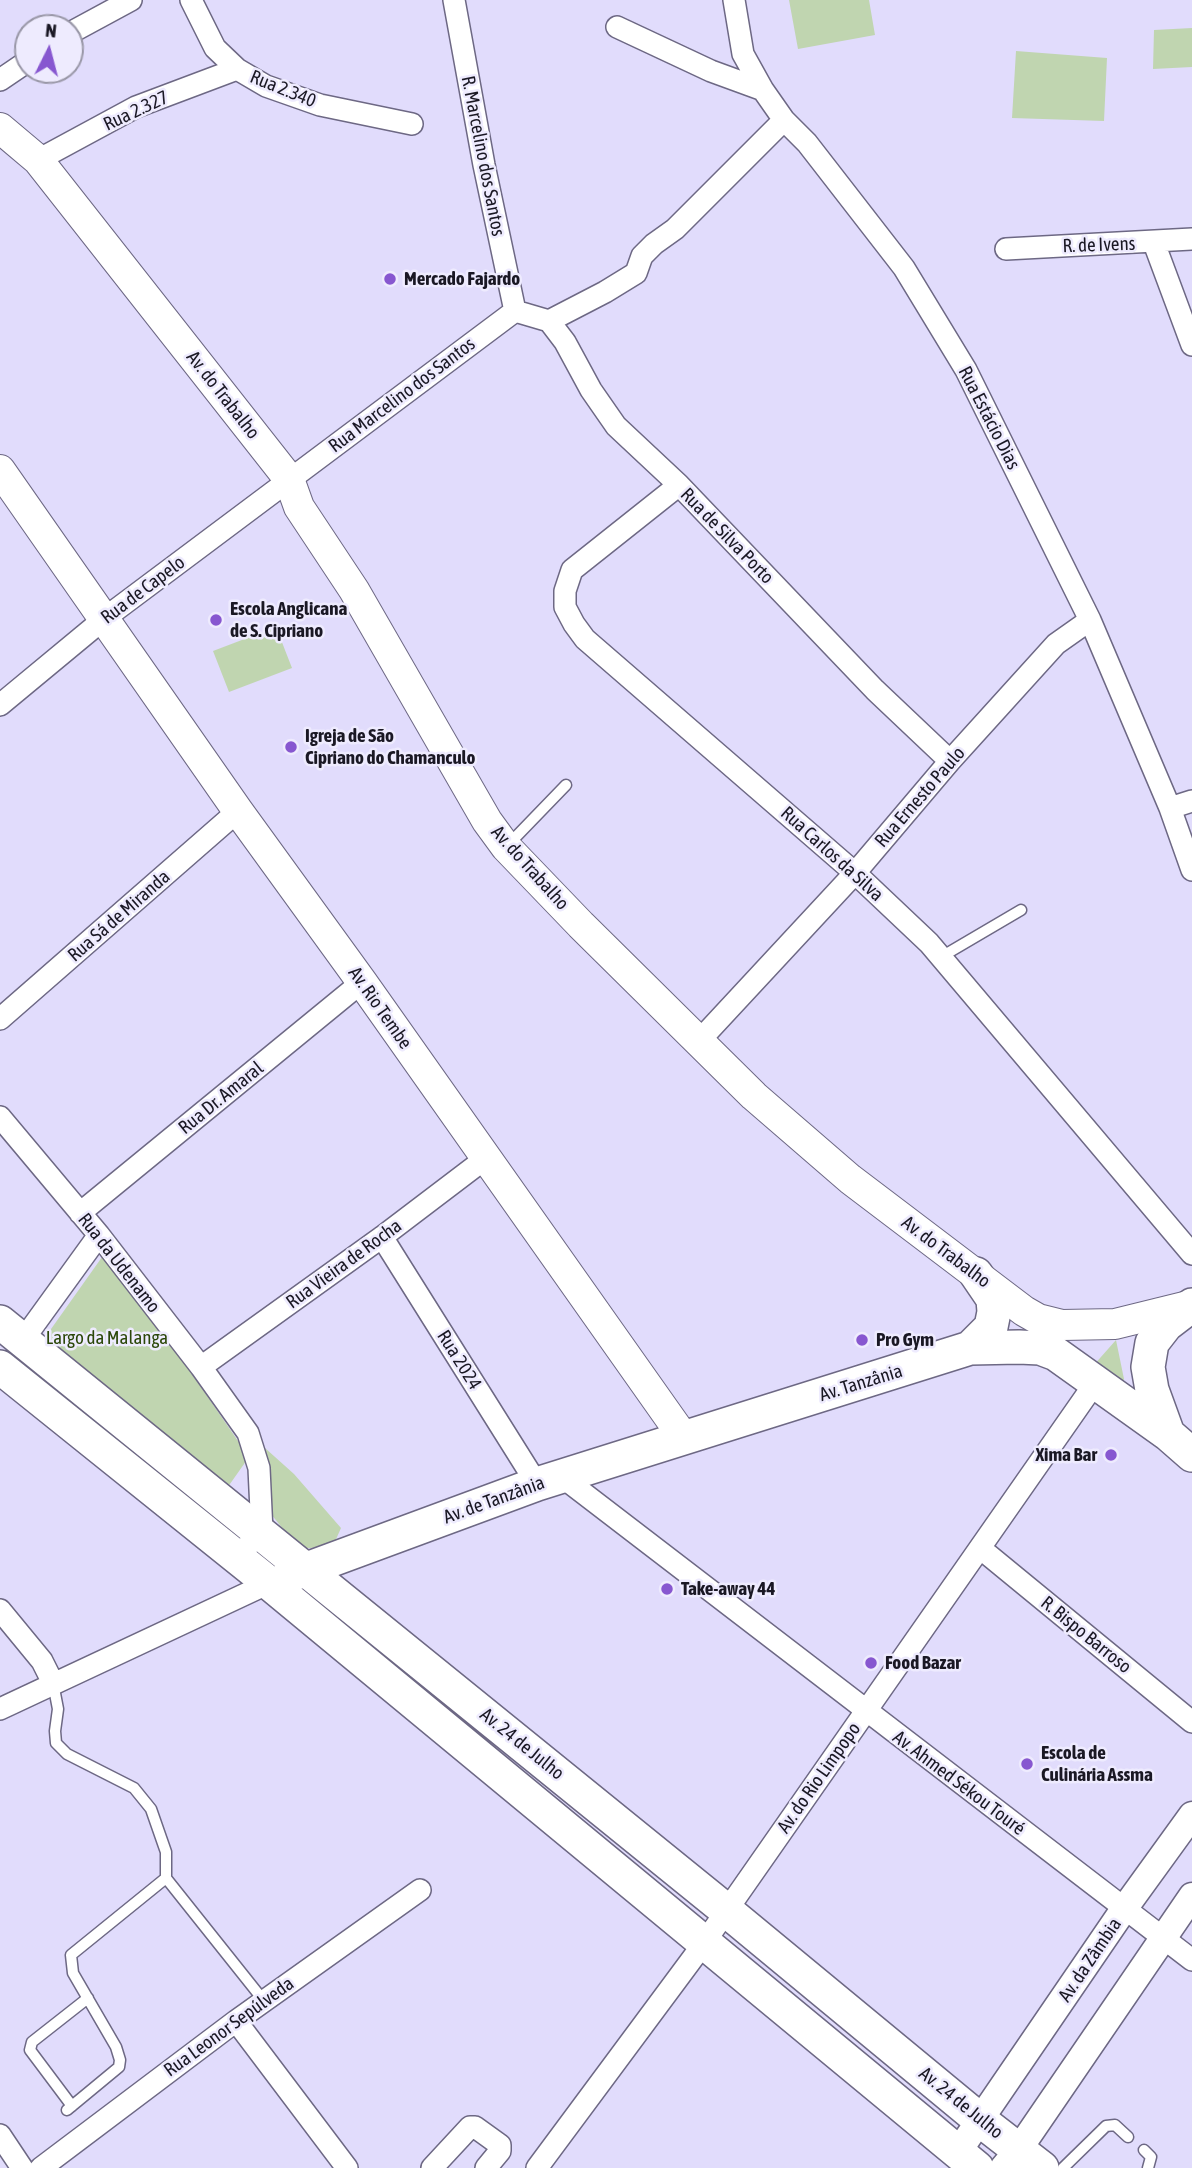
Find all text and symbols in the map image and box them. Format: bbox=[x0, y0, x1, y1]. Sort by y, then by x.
north arrow bbox=[14, 14, 84, 84]
text: N bbox=[44, 19, 58, 42]
street label: Rua 2.340 bbox=[247, 65, 319, 113]
street label: R. Marcelino dos Santos bbox=[456, 74, 510, 238]
street label: Rua 2.327 bbox=[100, 86, 172, 136]
street label: R. de Ivens bbox=[1062, 232, 1136, 258]
place label: Mercado Fajardo bbox=[404, 268, 520, 290]
marker: Mercado Fajardo bbox=[382, 271, 398, 287]
street label: Rua Marcelino dos Santos bbox=[324, 333, 480, 457]
street label: Av. do Trabalho bbox=[182, 346, 264, 444]
street label: Rua Estácio Dias bbox=[953, 363, 1025, 473]
street label: Rua de Silva Porto bbox=[676, 483, 778, 589]
street label: Rua de Capelo bbox=[97, 551, 189, 629]
place label: Escola Anglicana de S. Cipriano bbox=[230, 598, 347, 642]
marker: Escola Anglicana de S. Cipriano bbox=[208, 612, 224, 628]
place label: Igreja de São Cipriano do Chamanculo bbox=[305, 725, 475, 769]
marker: Igreja de São Cipriano do Chamanculo bbox=[283, 739, 299, 755]
street label: Rua Ernesto Paulo bbox=[870, 742, 970, 852]
street label: Rua Carlos da Silva bbox=[776, 802, 888, 906]
street label: Av. do Trabalho bbox=[486, 821, 574, 915]
street label: Rua Sá de Miranda bbox=[63, 865, 175, 967]
street label: Av. Rio Tembe bbox=[343, 963, 417, 1053]
street label: Rua Dr. Amaral bbox=[174, 1057, 268, 1139]
street label: Rua da Udenamo bbox=[73, 1209, 165, 1317]
street label: Av. do Trabalho bbox=[897, 1211, 995, 1293]
street label: Rua Vieira de Rocha bbox=[282, 1214, 406, 1314]
street label: Rua 2024 bbox=[432, 1326, 486, 1394]
park label: Largo da Malanga bbox=[46, 1327, 168, 1349]
place label: Pro Gym bbox=[876, 1329, 934, 1351]
marker: Pro Gym bbox=[854, 1332, 870, 1348]
street label: Av. Tanzânia bbox=[817, 1360, 905, 1406]
place label: Xima Bar bbox=[1036, 1444, 1097, 1466]
marker: Xima Bar bbox=[1103, 1447, 1119, 1463]
street label: Av. de Tanzânia bbox=[440, 1471, 548, 1529]
place label: Take-away 44 bbox=[681, 1578, 775, 1600]
marker: Take-away 44 bbox=[659, 1581, 675, 1597]
street label: R. Bispo Barroso bbox=[1036, 1592, 1136, 1678]
place label: Food Bazar bbox=[885, 1652, 961, 1674]
marker: Food Bazar bbox=[863, 1655, 879, 1671]
street label: Av. 24 de Julho bbox=[475, 1703, 569, 1785]
street label: Av. do Rio Limpopo bbox=[772, 1718, 866, 1838]
street label: Av. Ahmed Sékou Touré bbox=[888, 1726, 1030, 1840]
place label: Escola de Culinária Assma bbox=[1041, 1742, 1153, 1786]
marker: Escola de Culinária Assma bbox=[1019, 1756, 1035, 1772]
street label: Av. da Zâmbia bbox=[1054, 1914, 1126, 2006]
street label: Rua Leonor Sepúlveda bbox=[160, 1972, 298, 2082]
street label: Av. 24 de Julho bbox=[914, 2062, 1008, 2144]

